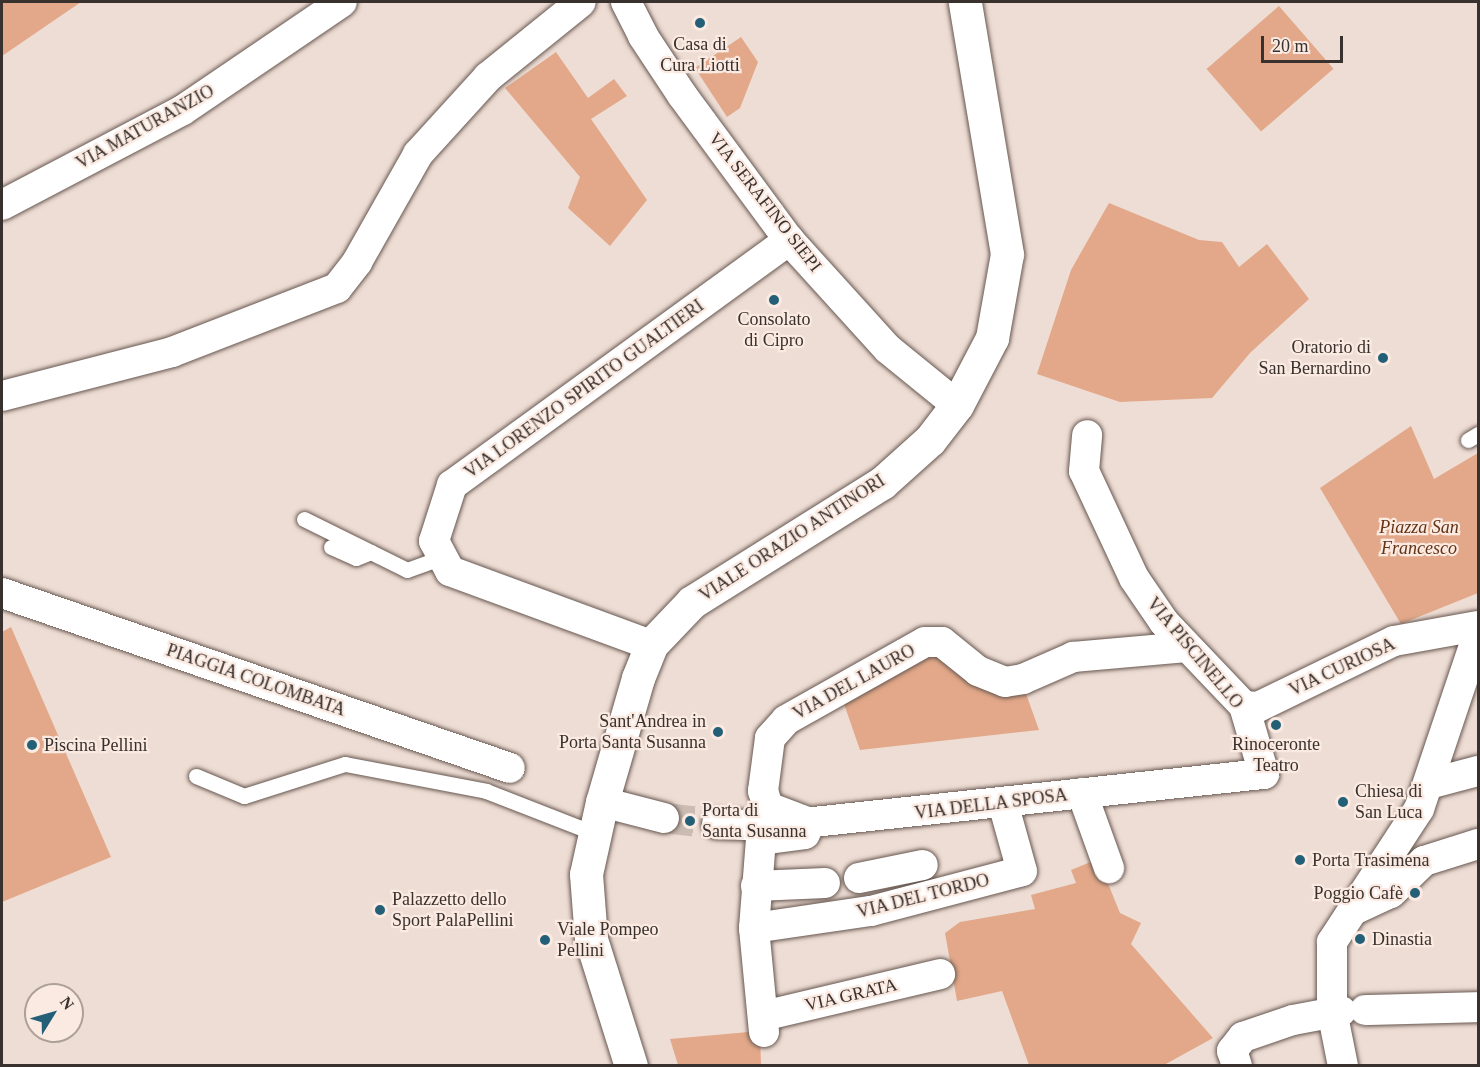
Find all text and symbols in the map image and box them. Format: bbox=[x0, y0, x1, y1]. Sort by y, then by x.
marker: Casa di Cura Liotti bbox=[691, 14, 709, 32]
scale bar bbox=[1264, 24, 1346, 62]
place label: Casa di Cura Liotti bbox=[660, 34, 740, 76]
text: 20 m bbox=[1272, 36, 1309, 56]
street label: VIA MATURANZIO bbox=[72, 80, 218, 174]
street label: VIA SERAFINO SIEPI bbox=[704, 128, 826, 276]
marker: Consolato di Cipro bbox=[767, 293, 781, 307]
street label: VIA LORENZO SPIRITO GUALTIERI bbox=[460, 295, 708, 483]
place label: Consolato di Cipro bbox=[737, 309, 811, 352]
place label: Oratorio di San Bernardino bbox=[1259, 337, 1371, 380]
marker: Oratorio di San Bernardino bbox=[1376, 351, 1390, 365]
street label: VIALE ORAZIO ANTINORI bbox=[695, 470, 889, 606]
park label: Piazza San Francesco bbox=[1379, 517, 1459, 560]
street label: VIA PISCINELLO bbox=[1142, 593, 1248, 713]
street label: VIA CURIOSA bbox=[1285, 633, 1399, 701]
street label: PIAGGIA COLOMBATA bbox=[163, 639, 349, 721]
street label: VIA DEL LAURO bbox=[788, 639, 920, 725]
place label: Sant'Andrea in Porta Santa Susanna bbox=[559, 711, 706, 754]
marker: Rinoceronte Teatro bbox=[1269, 718, 1283, 732]
marker: Sant'Andrea in Porta Santa Susanna bbox=[711, 725, 725, 739]
place label: Piscina Pellini bbox=[44, 734, 148, 756]
place label: Rinoceronte Teatro bbox=[1232, 734, 1320, 777]
marker: Piscina Pellini bbox=[25, 738, 39, 752]
place label: Chiesa di San Luca bbox=[1355, 781, 1422, 824]
street label: VIA DELLA SPOSA bbox=[912, 784, 1070, 824]
marker: Chiesa di San Luca bbox=[1336, 795, 1350, 809]
place label: Porta di Santa Susanna bbox=[702, 800, 806, 842]
marker: Porta di Santa Susanna bbox=[683, 814, 697, 828]
place label: Porta Trasimena bbox=[1312, 849, 1430, 871]
marker: Porta Trasimena bbox=[1293, 853, 1307, 867]
street label: VIA DEL TORDO bbox=[854, 869, 992, 923]
place label: Poggio Cafè bbox=[1314, 882, 1403, 904]
marker: Poggio Cafè bbox=[1408, 886, 1422, 900]
place label: Palazzetto dello Sport PalaPellini bbox=[392, 889, 514, 932]
marker: Palazzetto dello Sport PalaPellini bbox=[373, 903, 387, 917]
place label: Viale Pompeo Pellini bbox=[557, 919, 658, 962]
place label: Dinastia bbox=[1372, 928, 1432, 950]
marker: Dinastia bbox=[1353, 932, 1367, 946]
marker: Viale Pompeo Pellini bbox=[538, 933, 552, 947]
street label: VIA GRATA bbox=[802, 974, 900, 1016]
north arrow bbox=[24, 983, 84, 1043]
text: N bbox=[57, 993, 77, 1013]

